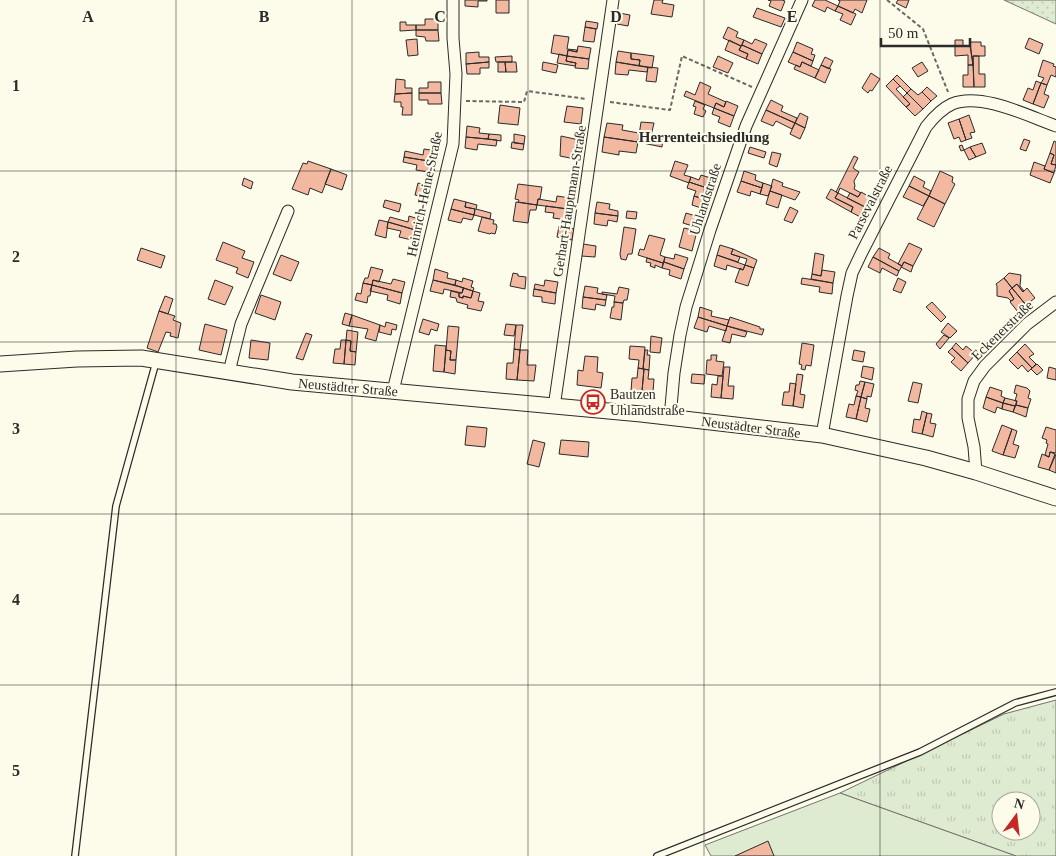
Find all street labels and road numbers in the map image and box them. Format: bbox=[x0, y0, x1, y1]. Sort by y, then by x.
street label: Gerhart-Hauptmann-Straße bbox=[550, 124, 589, 278]
street label: Heinrich-Heine-Straße bbox=[404, 130, 445, 258]
street label: Uhlandstraße bbox=[687, 161, 724, 237]
street label: Parsevalstraße bbox=[845, 163, 895, 242]
street label: Eckenerstraße bbox=[969, 297, 1036, 363]
street label: Neustädter Straße bbox=[298, 376, 398, 399]
street label: Neustädter Straße bbox=[700, 414, 801, 441]

